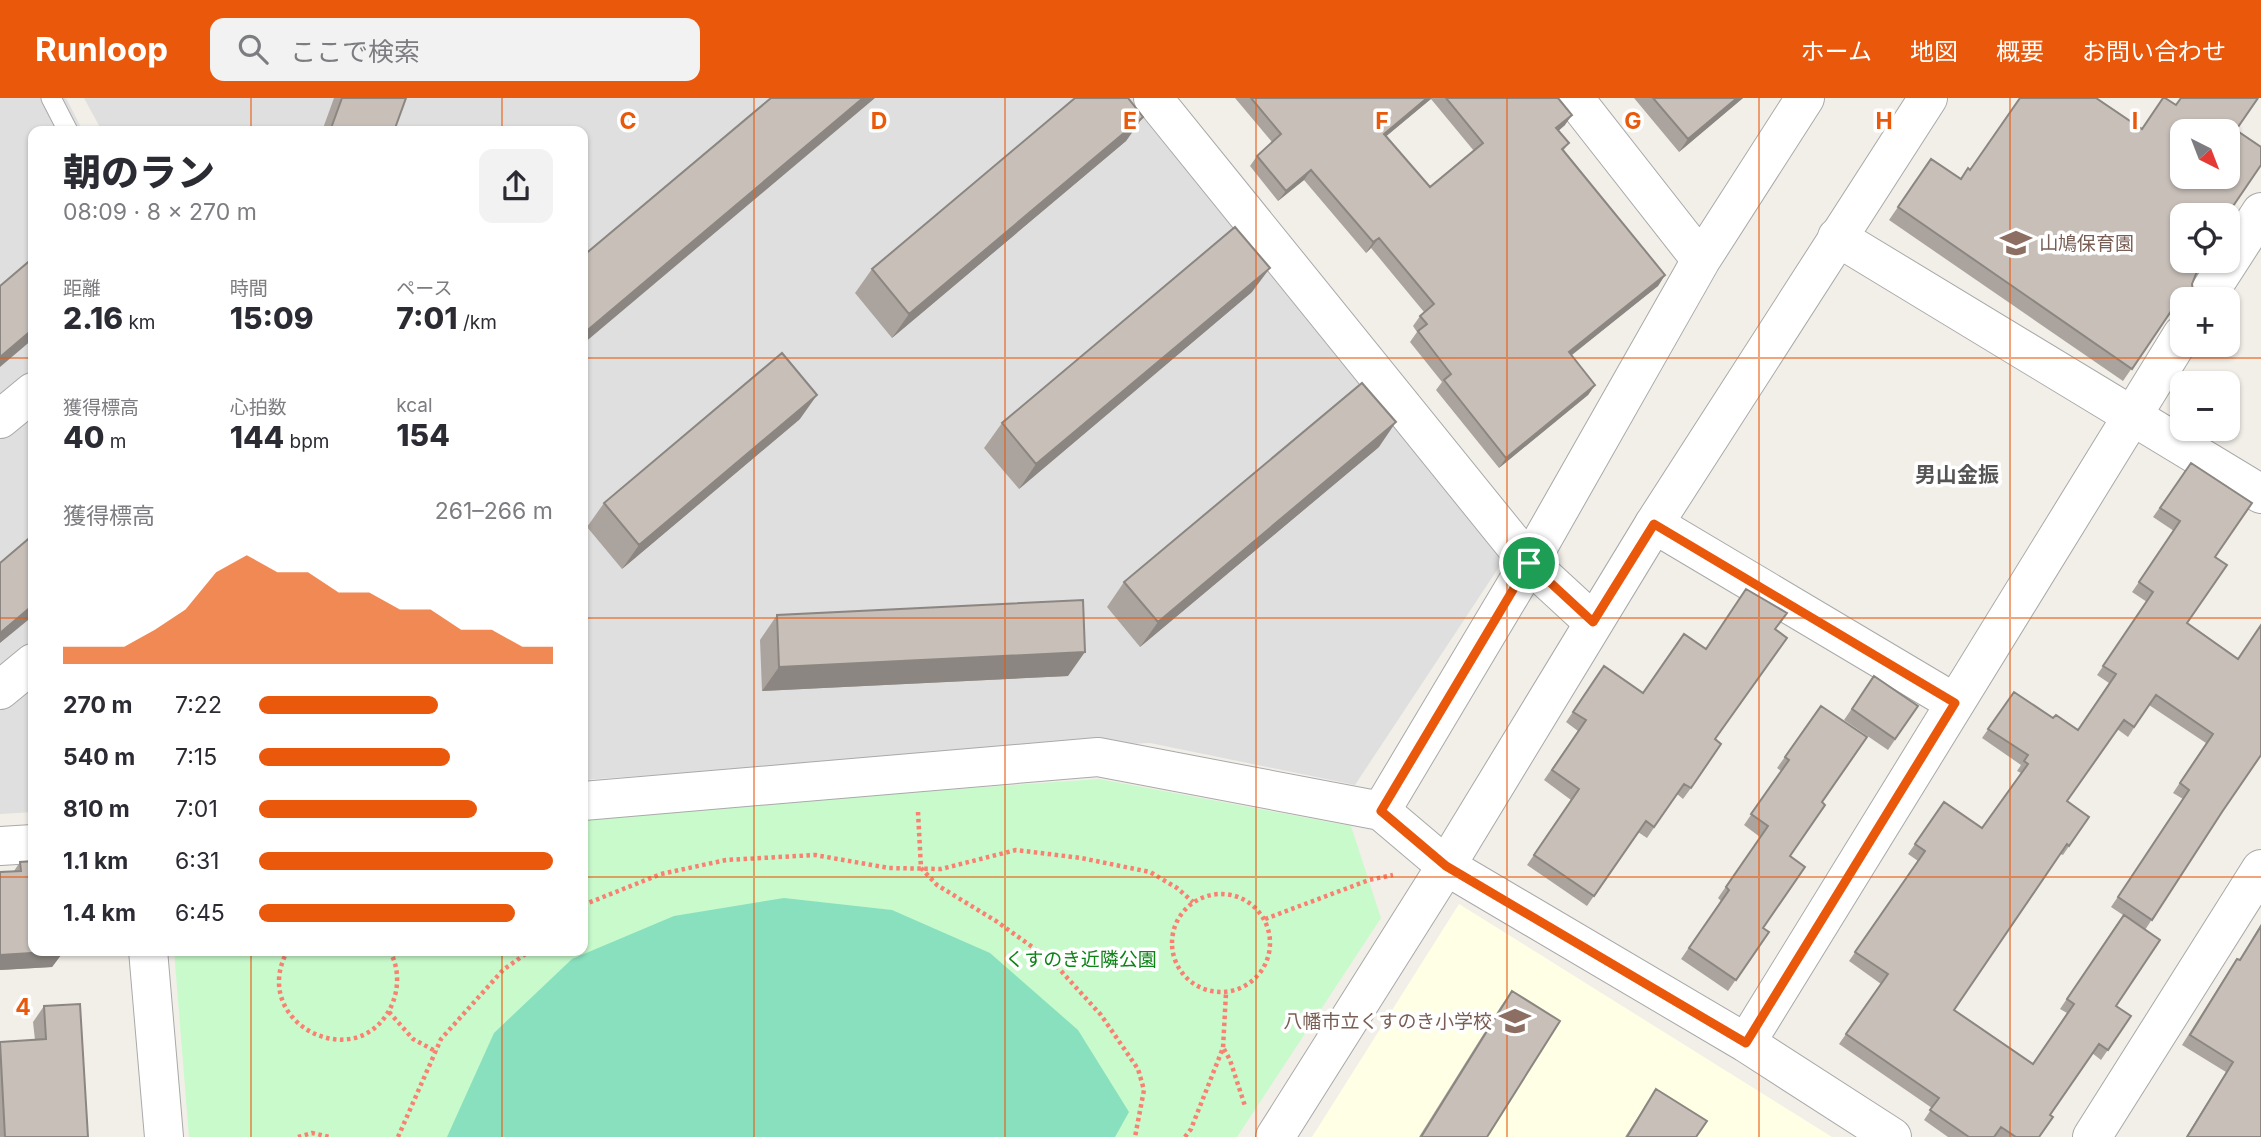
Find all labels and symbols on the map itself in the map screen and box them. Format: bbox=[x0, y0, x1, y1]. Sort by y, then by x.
text: C bbox=[619, 107, 637, 135]
text: D bbox=[871, 107, 887, 135]
text: E bbox=[1123, 107, 1137, 135]
text: F bbox=[1375, 107, 1389, 135]
text: G bbox=[1624, 107, 1642, 135]
text: H bbox=[1875, 107, 1893, 135]
text: I bbox=[2132, 107, 2138, 135]
north arrow bbox=[2170, 119, 2240, 189]
school or university icon: 山鳩保育園 bbox=[1999, 226, 2033, 260]
place label: 山鳩保育園 bbox=[2039, 232, 2134, 255]
district label: 男山金振 bbox=[1915, 462, 1999, 487]
pin bbox=[1499, 533, 1559, 593]
park label: くすのき近隣公園 bbox=[1005, 948, 1157, 971]
text: 4 bbox=[15, 993, 31, 1021]
school or university icon: 八幡市立くすのき小学校 bbox=[1498, 1004, 1532, 1038]
place label: 八幡市立くすのき小学校 bbox=[1284, 1010, 1492, 1033]

